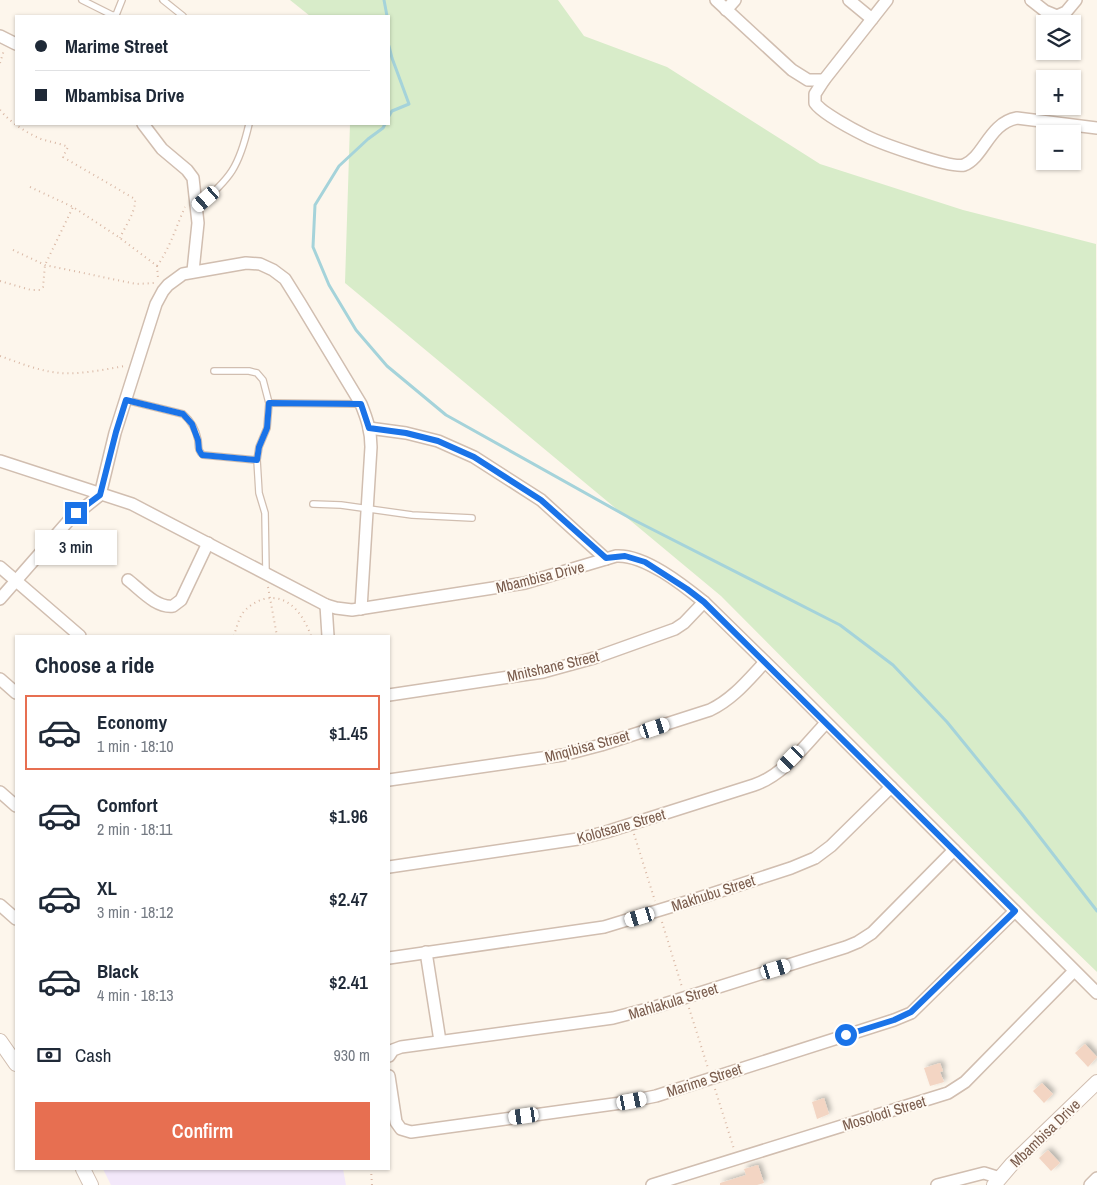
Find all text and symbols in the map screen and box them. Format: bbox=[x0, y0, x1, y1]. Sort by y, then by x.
map controls bbox=[1036, 15, 1081, 170]
button: layers bbox=[1036, 15, 1081, 60]
text: Marime Street bbox=[65, 33, 168, 59]
button: + bbox=[1036, 70, 1081, 115]
text: Mbambisa Drive bbox=[65, 82, 185, 108]
button: − bbox=[1036, 125, 1081, 170]
car bbox=[189, 183, 222, 215]
route end bbox=[65, 502, 87, 524]
callout: 3 min bbox=[35, 530, 117, 566]
text: 3 min bbox=[59, 536, 93, 558]
street label: Mbambisa Drive bbox=[494, 556, 586, 598]
street label: Mnitshane Street bbox=[505, 645, 602, 687]
text: Choose a ride bbox=[35, 650, 154, 680]
text: Economy bbox=[97, 709, 167, 735]
icon: car bbox=[37, 710, 82, 755]
car bbox=[638, 716, 671, 740]
text: $1.45 bbox=[329, 720, 368, 746]
street label: Mnqibisa Street bbox=[542, 724, 632, 767]
text: 1 min · 18:10 bbox=[97, 735, 174, 757]
car bbox=[775, 743, 806, 775]
text: Comfort bbox=[97, 792, 158, 818]
icon: car bbox=[37, 793, 82, 838]
text: $1.96 bbox=[329, 803, 368, 829]
street label: Kolotsane Street bbox=[574, 803, 668, 849]
text: 2 min · 18:11 bbox=[97, 818, 173, 840]
street label: Makhubu Street bbox=[668, 869, 758, 916]
text: XL bbox=[97, 875, 117, 901]
icon: car bbox=[37, 876, 82, 921]
text: $2.47 bbox=[329, 886, 368, 912]
text: 3 min · 18:12 bbox=[97, 901, 174, 923]
car bbox=[623, 905, 656, 929]
car bbox=[759, 957, 792, 981]
text: Black bbox=[97, 958, 139, 984]
icon: car bbox=[37, 959, 82, 1004]
text: $2.41 bbox=[329, 969, 368, 995]
street label: Mahlakula Street bbox=[626, 977, 721, 1025]
text: 4 min · 18:13 bbox=[97, 984, 174, 1006]
route start bbox=[835, 1024, 857, 1046]
icon: cash bbox=[35, 1041, 63, 1069]
text: Cash bbox=[75, 1042, 111, 1068]
text: 930 m bbox=[334, 1044, 370, 1066]
street label: Marime Street bbox=[664, 1058, 745, 1102]
street label: Mosolodi Street bbox=[840, 1090, 929, 1136]
car bbox=[615, 1091, 648, 1111]
street label: Mbambisa Drive bbox=[1005, 1094, 1085, 1172]
button: Confirm bbox=[35, 1102, 370, 1160]
car bbox=[508, 1106, 539, 1126]

